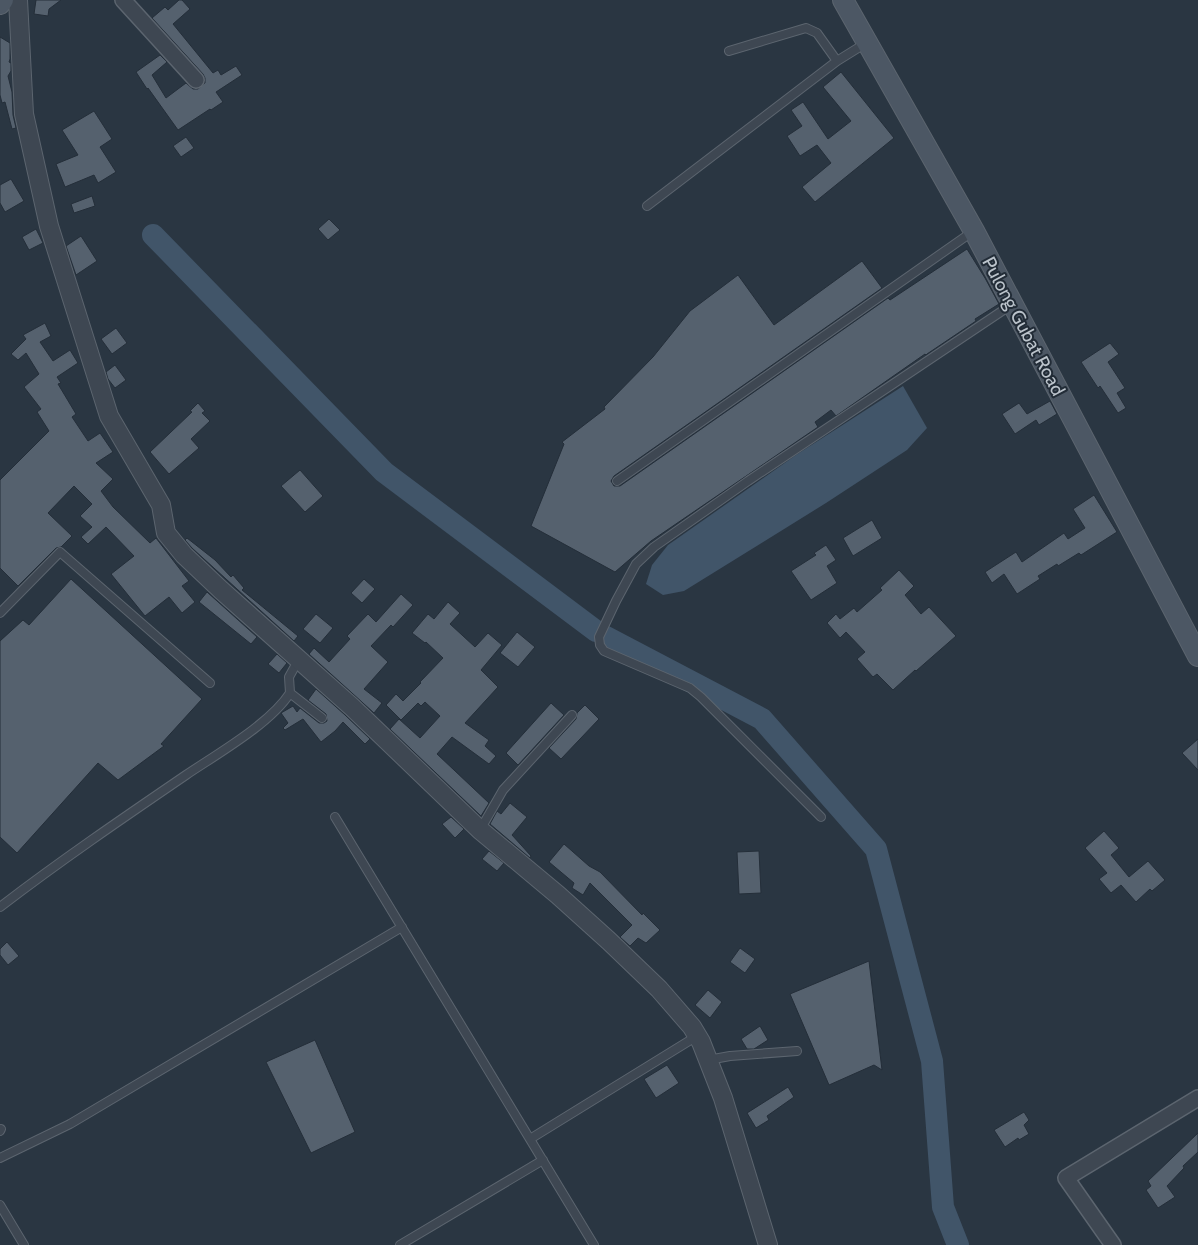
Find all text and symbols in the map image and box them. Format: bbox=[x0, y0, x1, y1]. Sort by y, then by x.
street label: Pulong Gubat Road bbox=[977, 253, 1070, 400]

